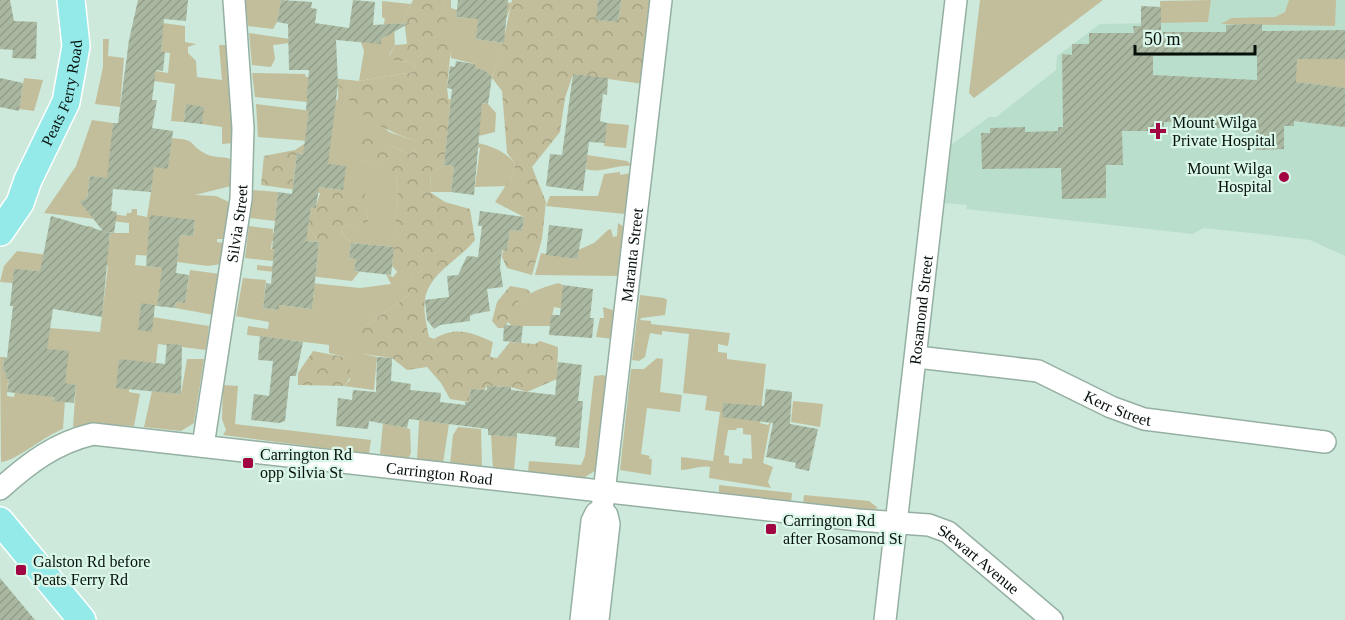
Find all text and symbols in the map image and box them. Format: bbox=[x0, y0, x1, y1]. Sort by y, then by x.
scale bar bbox=[1135, 18, 1255, 56]
text: 50 m bbox=[1144, 29, 1181, 49]
street label: Peats Ferry Road bbox=[38, 39, 85, 149]
place label: Mount Wilga Private Hospital bbox=[1172, 114, 1276, 150]
marker: Mount Wilga Private Hospital bbox=[1149, 122, 1167, 140]
place label: Mount Wilga Hospital bbox=[1187, 160, 1273, 196]
marker: Mount Wilga Hospital bbox=[1277, 170, 1291, 184]
street label: Silvia Street bbox=[223, 184, 250, 264]
street label: Maranta Street bbox=[618, 206, 646, 303]
street label: Rosamond Street bbox=[906, 254, 936, 366]
street label: Kerr Street bbox=[1081, 387, 1153, 429]
place label: Carrington Rd opp Silvia St bbox=[260, 446, 352, 482]
marker: Carrington Rd opp Silvia St bbox=[241, 456, 255, 470]
street label: Carrington Road bbox=[385, 459, 494, 488]
place label: Carrington Rd after Rosamond St bbox=[783, 512, 903, 547]
street label: Stewart Avenue bbox=[936, 521, 1022, 598]
marker: Carrington Rd after Rosamond St bbox=[764, 522, 778, 536]
place label: Galston Rd before Peats Ferry Rd bbox=[33, 553, 150, 589]
marker: Galston Rd before Peats Ferry Rd bbox=[14, 563, 28, 577]

